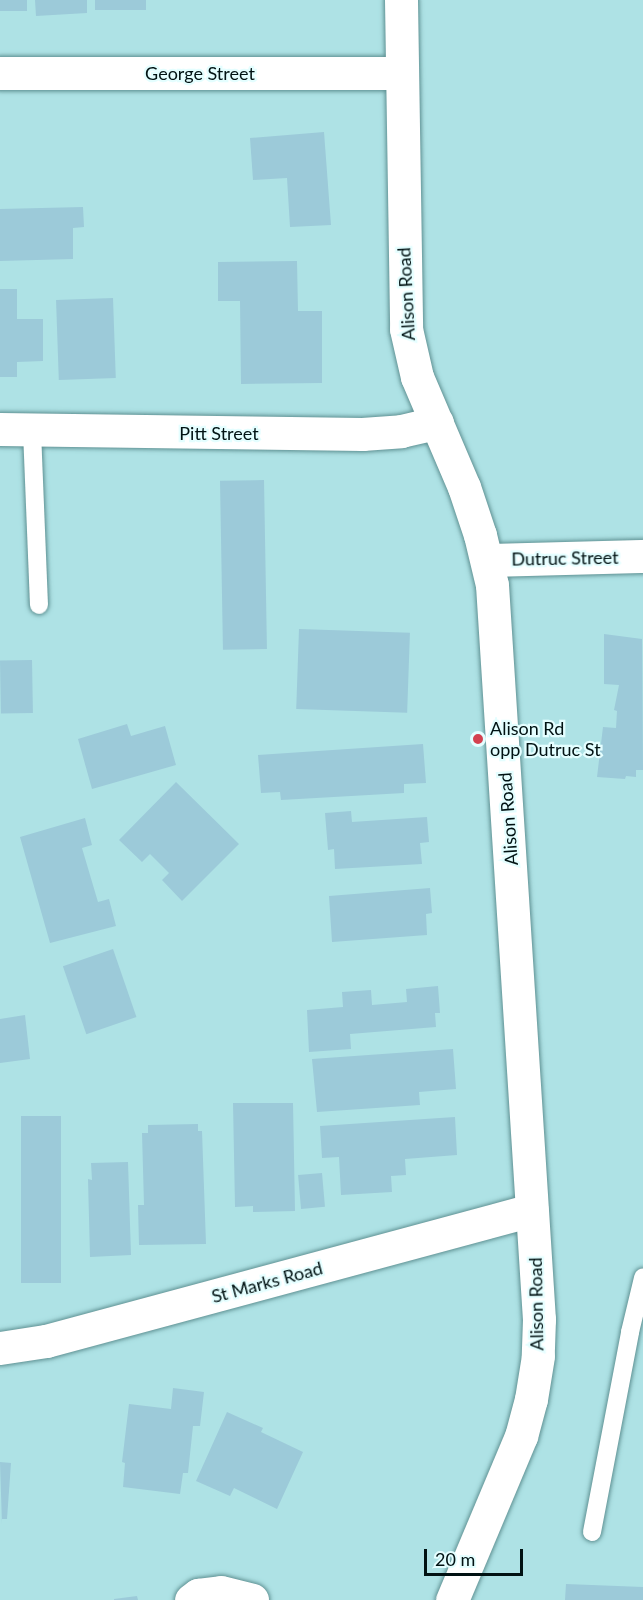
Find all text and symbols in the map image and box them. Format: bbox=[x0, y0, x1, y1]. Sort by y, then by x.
street label: George Street bbox=[145, 62, 255, 84]
street label: Alison Road bbox=[393, 247, 419, 341]
street label: Pitt Street bbox=[179, 422, 259, 444]
street label: Dutruc Street bbox=[511, 546, 619, 570]
place label: Alison Rd opp Dutruc St bbox=[490, 718, 601, 760]
marker: Alison Rd opp Dutruc St bbox=[471, 732, 485, 746]
street label: Alison Road bbox=[494, 772, 522, 866]
street label: St Marks Road bbox=[209, 1257, 325, 1307]
street label: Alison Road bbox=[524, 1257, 548, 1351]
scale bar bbox=[427, 1537, 526, 1575]
text: 20 m bbox=[435, 1548, 475, 1570]

